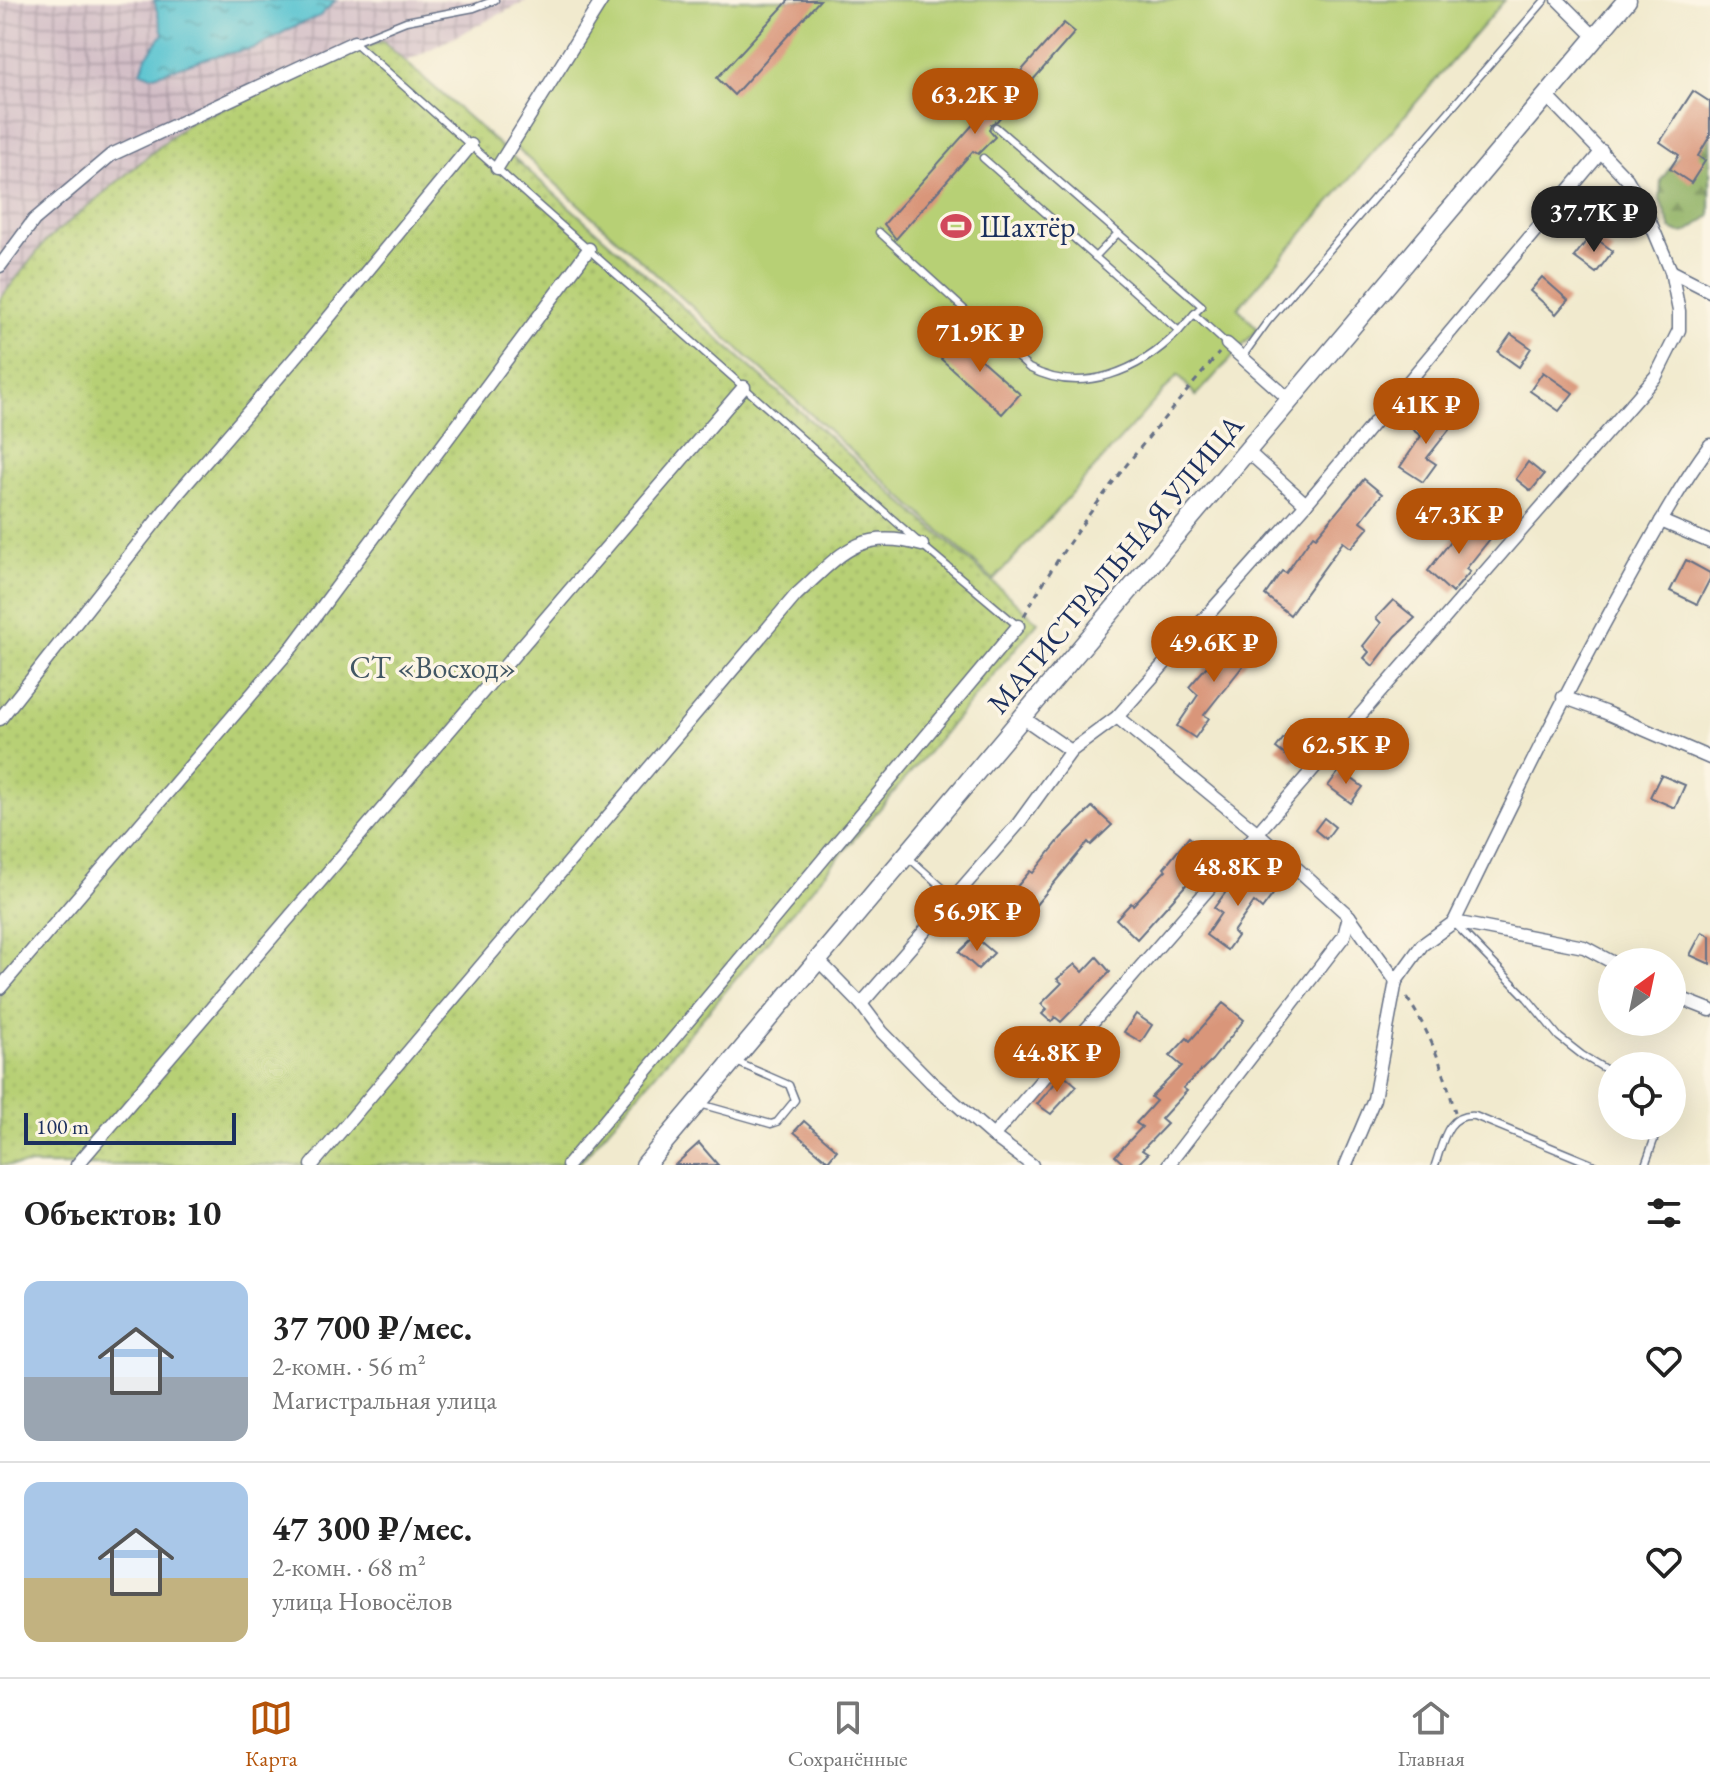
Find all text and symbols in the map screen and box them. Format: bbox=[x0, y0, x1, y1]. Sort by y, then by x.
pin: 63.2K ₽ bbox=[901, 68, 1049, 136]
text: 63.2K ₽ bbox=[930, 77, 1020, 111]
pin: 37.7K ₽ bbox=[1520, 186, 1668, 254]
text: 37.7K ₽ bbox=[1549, 195, 1639, 229]
place label: Шахтёр bbox=[980, 207, 1075, 246]
sports icon: Шахтёр bbox=[939, 209, 973, 243]
pin: 71.9K ₽ bbox=[906, 306, 1054, 374]
text: 71.9K ₽ bbox=[935, 315, 1025, 349]
pin: 41K ₽ bbox=[1370, 378, 1482, 446]
text: 41K ₽ bbox=[1391, 387, 1461, 421]
street label: МАГИСТРАЛЬНАЯ УЛИЦА bbox=[978, 406, 1252, 722]
pin: 47.3K ₽ bbox=[1385, 488, 1533, 556]
text: 47.3K ₽ bbox=[1414, 497, 1504, 531]
pin: 49.6K ₽ bbox=[1140, 616, 1288, 684]
text: 49.6K ₽ bbox=[1169, 625, 1259, 659]
park label: СТ «Восход» bbox=[350, 648, 516, 687]
pin: 62.5K ₽ bbox=[1272, 718, 1420, 786]
text: 62.5K ₽ bbox=[1301, 727, 1391, 761]
pin: 48.8K ₽ bbox=[1164, 840, 1312, 908]
text: 48.8K ₽ bbox=[1193, 849, 1283, 883]
pin: 56.9K ₽ bbox=[903, 885, 1051, 953]
text: 56.9K ₽ bbox=[932, 894, 1022, 928]
north arrow bbox=[1598, 948, 1686, 1036]
map controls bbox=[1598, 948, 1686, 1140]
pin: 44.8K ₽ bbox=[983, 1026, 1131, 1094]
text: 44.8K ₽ bbox=[1012, 1035, 1102, 1069]
button: locate bbox=[1598, 1052, 1686, 1140]
scale bar bbox=[24, 1109, 236, 1145]
text: 100 m bbox=[36, 1112, 89, 1141]
text: Объектов: 10 bbox=[24, 1191, 221, 1235]
icon: filters bbox=[1642, 1191, 1686, 1235]
text: 37 700 ₽/мес. bbox=[272, 1305, 472, 1349]
icon: home bbox=[88, 1313, 184, 1409]
icon: heart bbox=[1642, 1339, 1686, 1383]
text: 2-комн. · 56 m² bbox=[272, 1349, 426, 1383]
text: Магистральная улица bbox=[272, 1383, 497, 1417]
text: 47 300 ₽/мес. bbox=[272, 1506, 472, 1550]
icon: home bbox=[88, 1514, 184, 1610]
icon: heart bbox=[1642, 1540, 1686, 1584]
text: 2-комн. · 68 m² bbox=[272, 1550, 426, 1584]
text: улица Новосёлов bbox=[272, 1584, 452, 1618]
tab: Карта bbox=[245, 1696, 298, 1773]
tab: Сохранённые bbox=[788, 1696, 908, 1773]
tab: Главная bbox=[1398, 1696, 1465, 1773]

